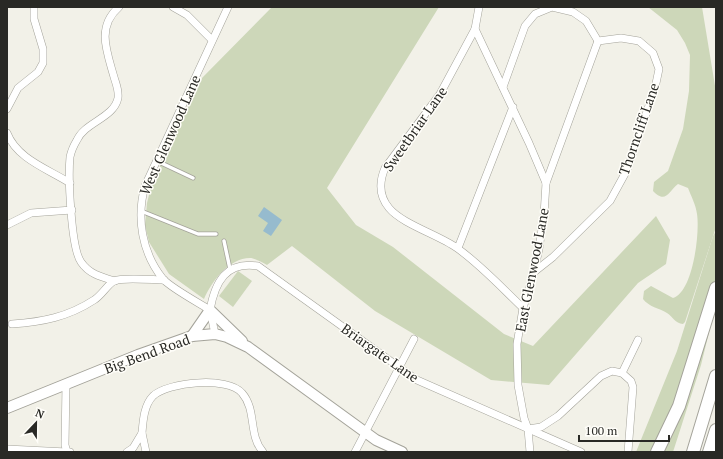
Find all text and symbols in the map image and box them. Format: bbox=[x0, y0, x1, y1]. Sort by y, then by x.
street label: West Glenwood Lane bbox=[134, 72, 205, 198]
street label: Thorncliff Lane bbox=[614, 80, 663, 177]
street label: Sweetbriar Lane bbox=[378, 82, 451, 175]
street label: East Glenwood Lane bbox=[510, 206, 553, 333]
street label: Briargate Lane bbox=[338, 319, 423, 386]
street label: Big Bend Road bbox=[101, 329, 193, 378]
north arrow bbox=[16, 403, 56, 443]
text: N bbox=[33, 406, 47, 422]
scale bar bbox=[579, 417, 669, 443]
text: 100 m bbox=[585, 423, 618, 438]

